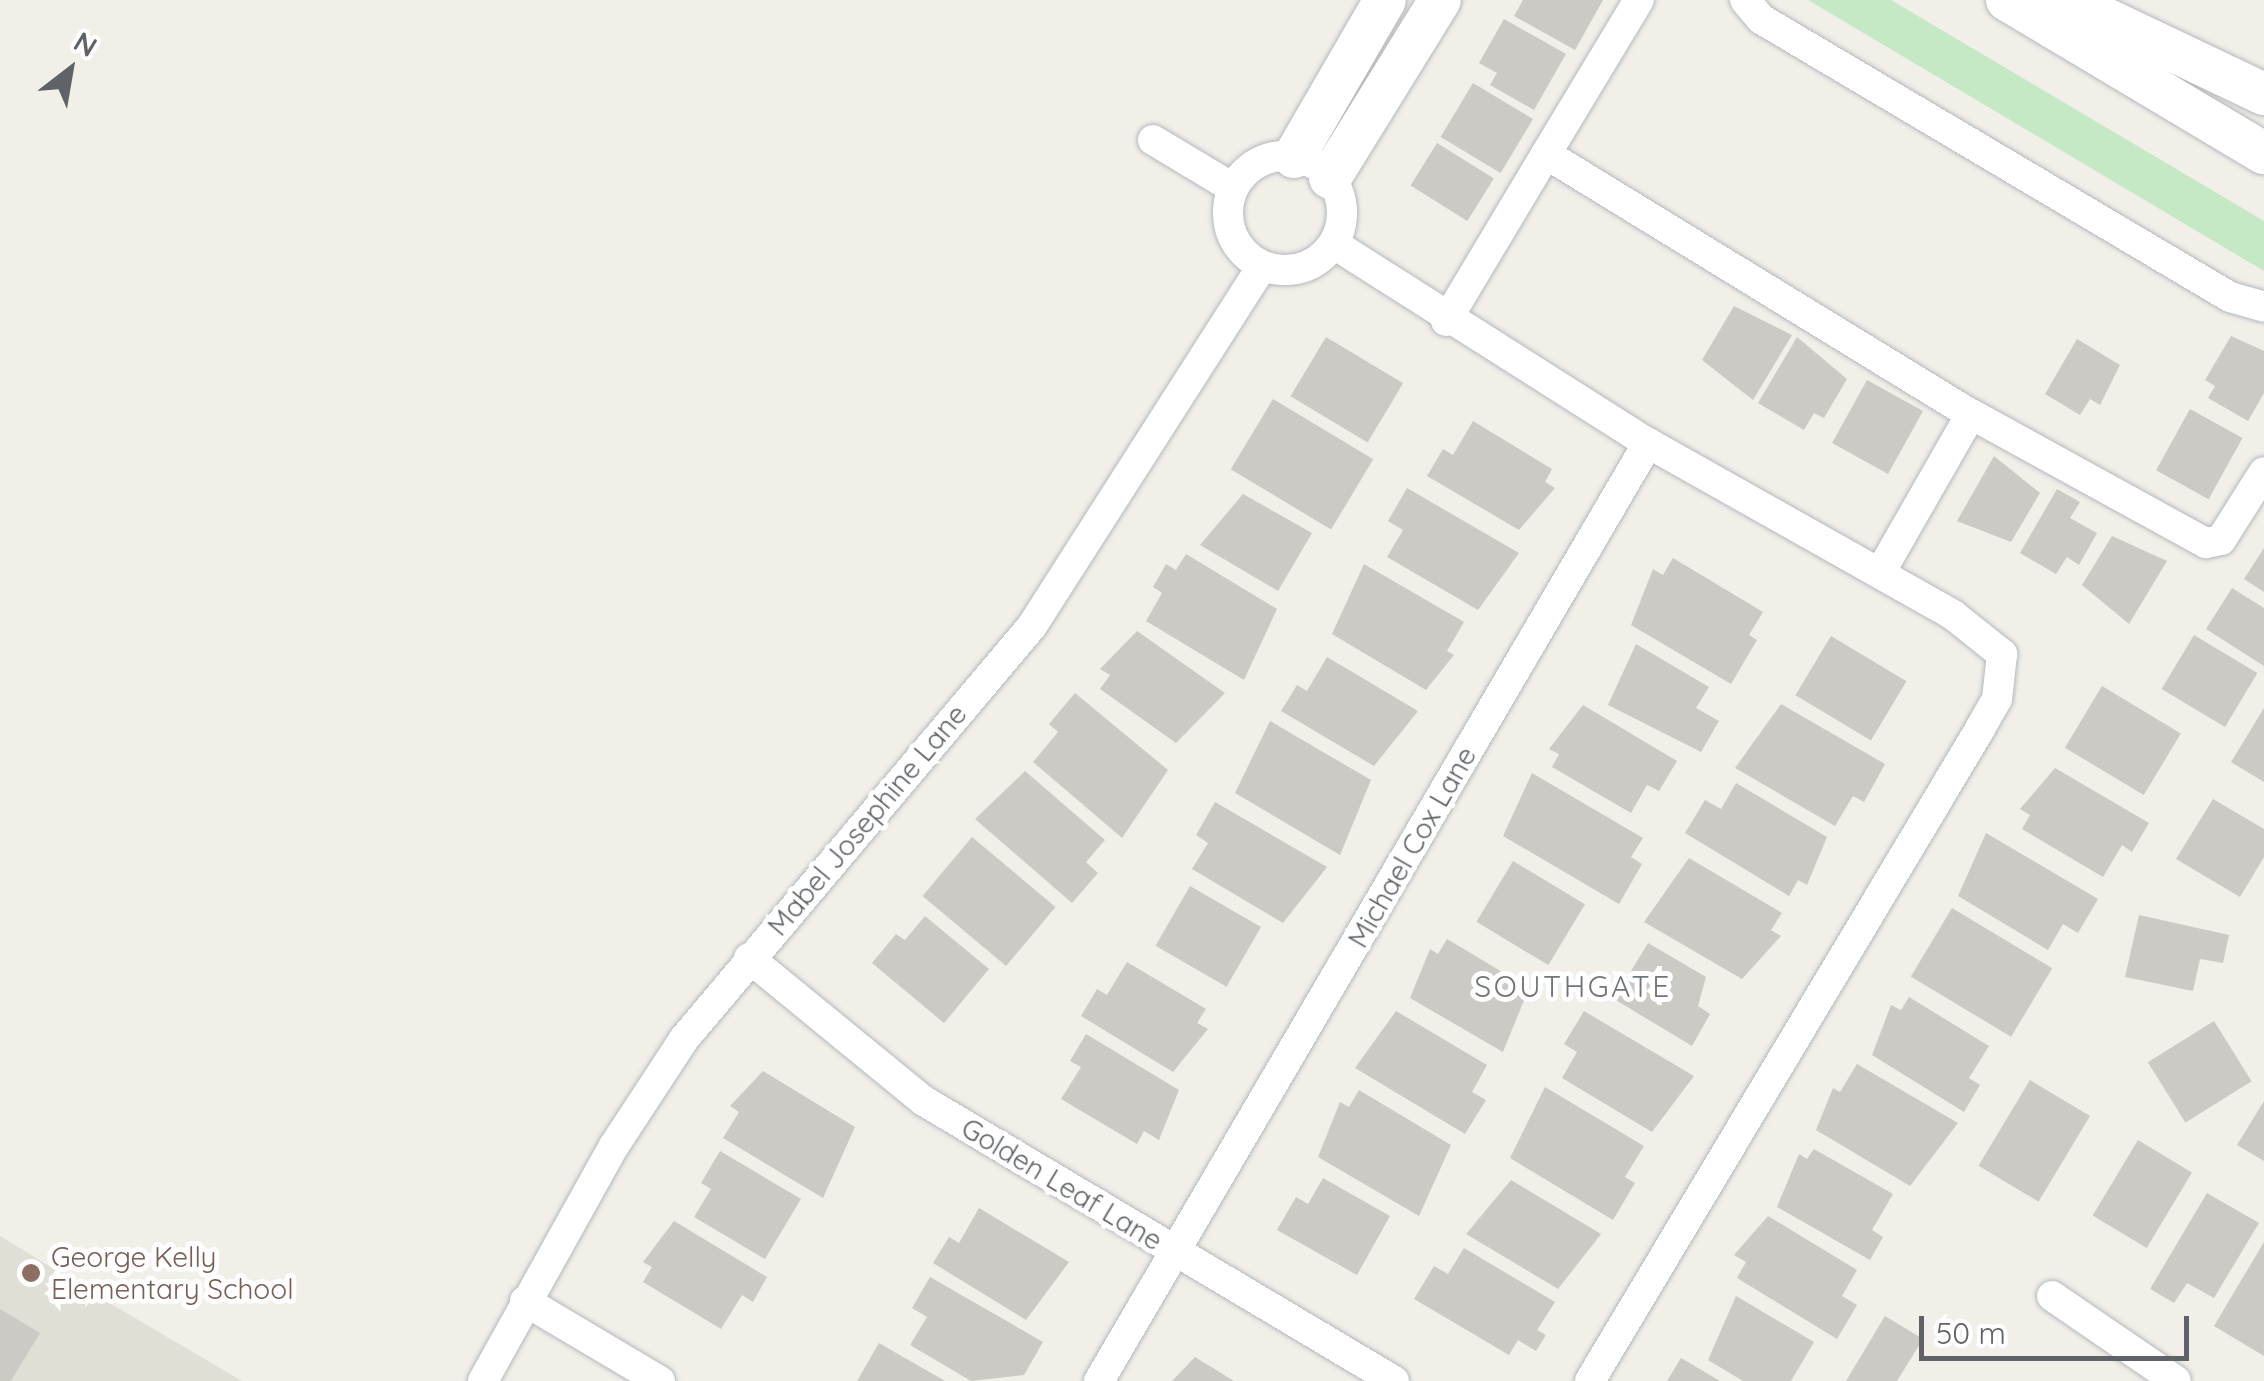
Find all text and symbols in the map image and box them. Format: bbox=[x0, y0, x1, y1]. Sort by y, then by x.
north arrow bbox=[20, 20, 120, 120]
text: N bbox=[68, 24, 104, 64]
street label: Mabel Josephine Lane bbox=[761, 698, 973, 942]
street label: Michael Cox Lane bbox=[1341, 741, 1483, 953]
district label: SOUTHGATE bbox=[1474, 968, 1672, 1004]
street label: Golden Leaf Lane bbox=[955, 1111, 1169, 1257]
place label: George Kelly Elementary School bbox=[51, 1240, 294, 1306]
marker: George Kelly Elementary School bbox=[20, 1262, 42, 1284]
scale bar bbox=[1924, 1296, 2194, 1358]
text: 50 m bbox=[1936, 1314, 2006, 1352]

